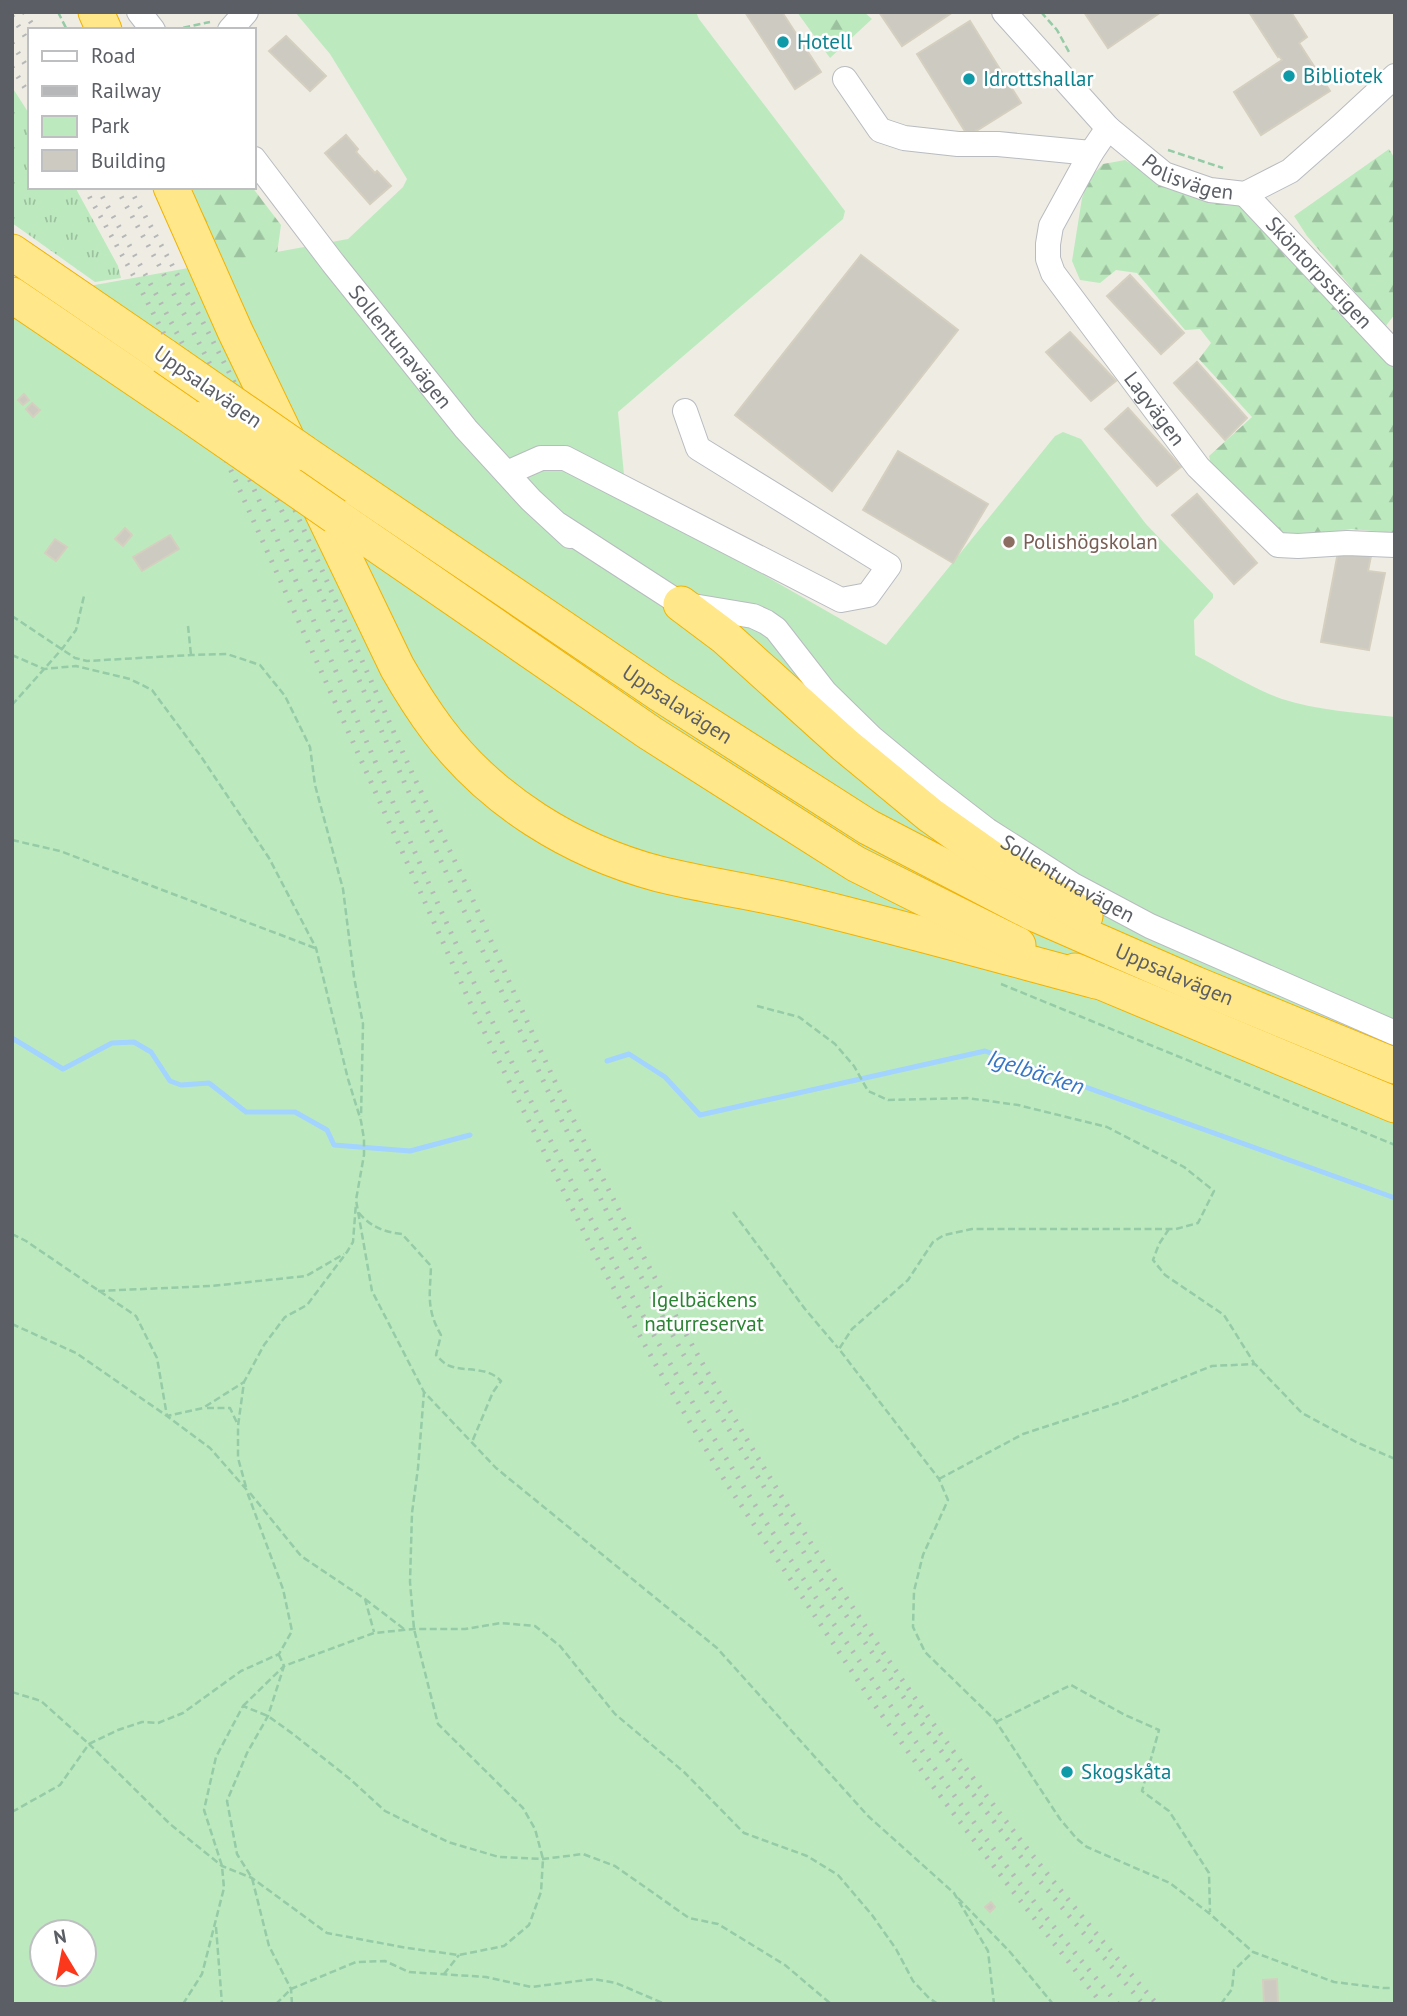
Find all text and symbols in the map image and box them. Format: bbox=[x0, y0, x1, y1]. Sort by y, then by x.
legend bbox=[28, 28, 256, 189]
place label: Hotell bbox=[797, 28, 852, 55]
marker: Hotell bbox=[775, 34, 791, 50]
text: Road bbox=[91, 42, 135, 69]
place label: Bibliotek bbox=[1303, 62, 1383, 89]
place label: Idrottshallar bbox=[983, 65, 1094, 92]
marker: Bibliotek bbox=[1281, 68, 1297, 84]
marker: Idrottshallar bbox=[961, 71, 977, 87]
text: Railway bbox=[91, 77, 161, 104]
text: Park bbox=[91, 112, 130, 139]
text: Building bbox=[91, 147, 166, 174]
street label: Polisvägen bbox=[1137, 148, 1235, 206]
street label: Sköntorpsstigen bbox=[1260, 211, 1378, 334]
street label: Sollentunavägen bbox=[343, 279, 458, 414]
street label: Uppsalavägen bbox=[149, 339, 268, 434]
street label: Lagvägen bbox=[1118, 366, 1191, 451]
place label: Polishögskolan bbox=[1023, 528, 1158, 555]
marker: Polishögskolan bbox=[1001, 534, 1017, 550]
street label: Uppsalavägen bbox=[617, 658, 738, 750]
street label: Sollentunavägen bbox=[996, 828, 1139, 928]
street label: Uppsalavägen bbox=[1111, 937, 1238, 1011]
water label: Igelbäcken bbox=[984, 1042, 1088, 1101]
park label: Igelbäckens naturreservat bbox=[644, 1286, 764, 1337]
place label: Skogskåta bbox=[1081, 1758, 1171, 1785]
marker: Skogskåta bbox=[1059, 1764, 1075, 1780]
north arrow bbox=[28, 1918, 98, 1988]
text: N bbox=[52, 1923, 68, 1949]

